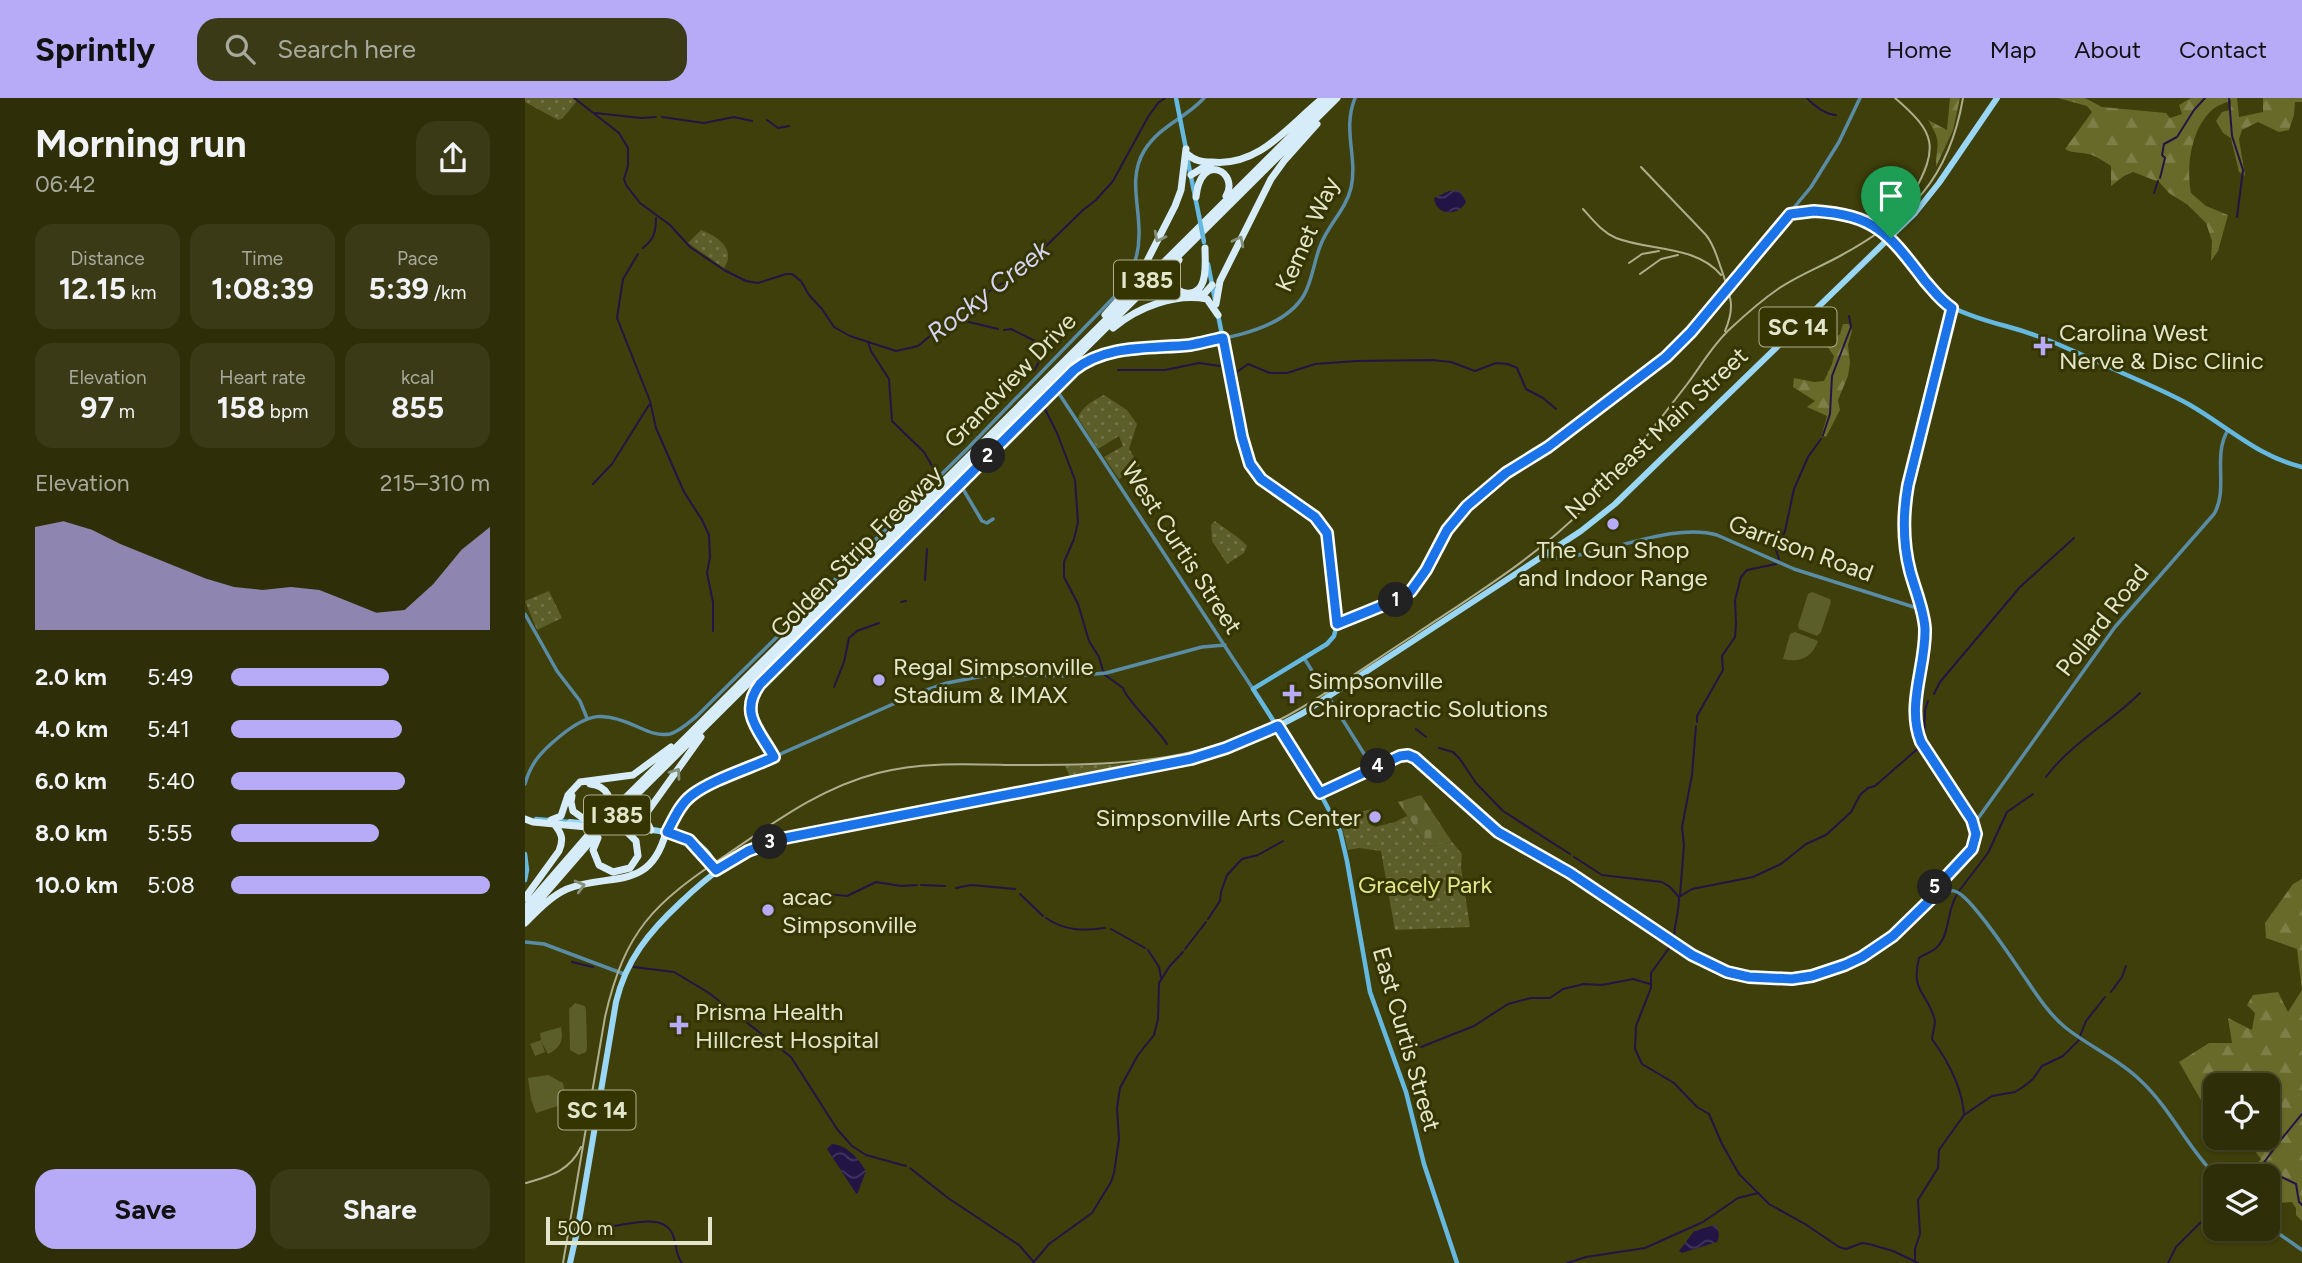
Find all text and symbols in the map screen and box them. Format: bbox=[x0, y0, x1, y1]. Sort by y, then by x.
search box bbox=[197, 18, 687, 81]
text: Sprintly bbox=[35, 30, 155, 69]
icon: search bbox=[221, 30, 259, 68]
text: Search here bbox=[277, 33, 416, 65]
text: Home bbox=[1886, 35, 1952, 64]
text: Map bbox=[1990, 35, 2036, 64]
text: About bbox=[2074, 35, 2141, 64]
text: Contact bbox=[2179, 35, 2267, 64]
text: Morning run bbox=[35, 121, 247, 167]
button: share bbox=[416, 121, 490, 195]
pin bbox=[1861, 166, 1921, 238]
text: 06:42 bbox=[35, 170, 96, 198]
street label: Kemet Way bbox=[1269, 172, 1345, 296]
icon: arrive bbox=[1872, 177, 1910, 215]
one-way arrow bbox=[1154, 230, 1168, 242]
water label: Rocky Creek bbox=[920, 232, 1057, 349]
one-way arrow bbox=[1231, 236, 1244, 248]
text: Distance bbox=[70, 247, 145, 270]
text: Time bbox=[242, 247, 283, 270]
text: Pace bbox=[397, 247, 438, 270]
road number: I 385 bbox=[1114, 260, 1180, 300]
text: 12.15 bbox=[59, 270, 126, 307]
text: 1:08:39 bbox=[211, 270, 314, 307]
text: 5:39 bbox=[368, 270, 429, 307]
text: km bbox=[126, 281, 156, 304]
text: /km bbox=[429, 281, 467, 304]
street label: Grandview Drive bbox=[938, 306, 1082, 454]
road number: SC 14 bbox=[1759, 308, 1837, 346]
place label: Carolina West Nerve & Disc Clinic bbox=[2059, 318, 2264, 375]
marker: Carolina West Nerve & Disc Clinic bbox=[2033, 336, 2053, 356]
street label: Northeast Main Street bbox=[1559, 341, 1753, 525]
text: Elevation bbox=[68, 366, 147, 389]
text: Heart rate bbox=[219, 366, 306, 389]
text: kcal bbox=[401, 366, 434, 389]
text: 97 bbox=[80, 389, 114, 426]
text: 158 bbox=[217, 389, 265, 426]
text: 855 bbox=[391, 389, 444, 426]
text: m bbox=[114, 400, 135, 423]
text: bpm bbox=[265, 400, 308, 423]
pin: 2 bbox=[971, 438, 1005, 474]
text: 2 bbox=[982, 444, 993, 467]
street label: West Curtis Street bbox=[1116, 457, 1248, 639]
street label: Golden Strip Freeway bbox=[764, 459, 948, 643]
text: Elevation bbox=[35, 469, 130, 497]
text: 215–310 m bbox=[380, 469, 490, 497]
street label: Garrison Road bbox=[1725, 508, 1877, 588]
marker: The Gun Shop and Indoor Range bbox=[1605, 516, 1621, 532]
place label: The Gun Shop and Indoor Range bbox=[1518, 535, 1708, 592]
street label: Pollard Road bbox=[2049, 558, 2155, 682]
pin: 1 bbox=[1379, 582, 1413, 618]
text: 1 bbox=[1391, 588, 1400, 611]
place label: Regal Simpsonville Stadium & IMAX bbox=[893, 652, 1094, 709]
text: 2.0 km bbox=[35, 663, 107, 691]
text: 5:49 bbox=[147, 663, 193, 691]
place label: Simpsonville Chiropractic Solutions bbox=[1308, 666, 1548, 723]
marker: Regal Simpsonville Stadium & IMAX bbox=[871, 672, 887, 688]
marker: Simpsonville Chiropractic Solutions bbox=[1282, 684, 1302, 704]
text: 4.0 km bbox=[35, 715, 108, 743]
text: 5:41 bbox=[147, 715, 190, 743]
pin: 4 bbox=[1361, 748, 1395, 784]
text: 4 bbox=[1371, 754, 1384, 777]
text: 6.0 km bbox=[35, 767, 107, 795]
text: 5:40 bbox=[147, 767, 195, 795]
one-way arrow bbox=[667, 768, 680, 781]
road number: I 385 bbox=[584, 796, 650, 834]
place label: Simpsonville Arts Center bbox=[1096, 803, 1361, 832]
marker: Simpsonville Arts Center bbox=[1367, 809, 1383, 825]
text: 8.0 km bbox=[35, 819, 108, 847]
text: 5:55 bbox=[147, 819, 193, 847]
pin: 3 bbox=[753, 824, 787, 860]
text: 3 bbox=[764, 830, 775, 853]
park label: Gracely Park bbox=[1358, 870, 1492, 899]
pin: 5 bbox=[1917, 870, 1953, 904]
text: 10.0 km bbox=[35, 871, 118, 899]
text: 5:08 bbox=[147, 871, 195, 899]
text: 5 bbox=[1929, 875, 1940, 898]
one-way arrow bbox=[574, 879, 586, 894]
place label: acac Simpsonville bbox=[782, 882, 917, 939]
marker: acac Simpsonville bbox=[760, 902, 776, 918]
street label: East Curtis Street bbox=[1367, 943, 1447, 1135]
place label: Prisma Health Hillcrest Hospital bbox=[695, 997, 879, 1054]
marker: Prisma Health Hillcrest Hospital bbox=[669, 1015, 689, 1035]
map controls bbox=[2203, 1073, 2280, 1241]
button: locate bbox=[2203, 1073, 2280, 1150]
road number: SC 14 bbox=[559, 1091, 635, 1130]
button: layers bbox=[2203, 1164, 2280, 1241]
button: Save bbox=[35, 1169, 256, 1249]
button: Share bbox=[270, 1169, 490, 1249]
scale bar bbox=[546, 1214, 712, 1246]
text: 500 m bbox=[557, 1217, 613, 1240]

